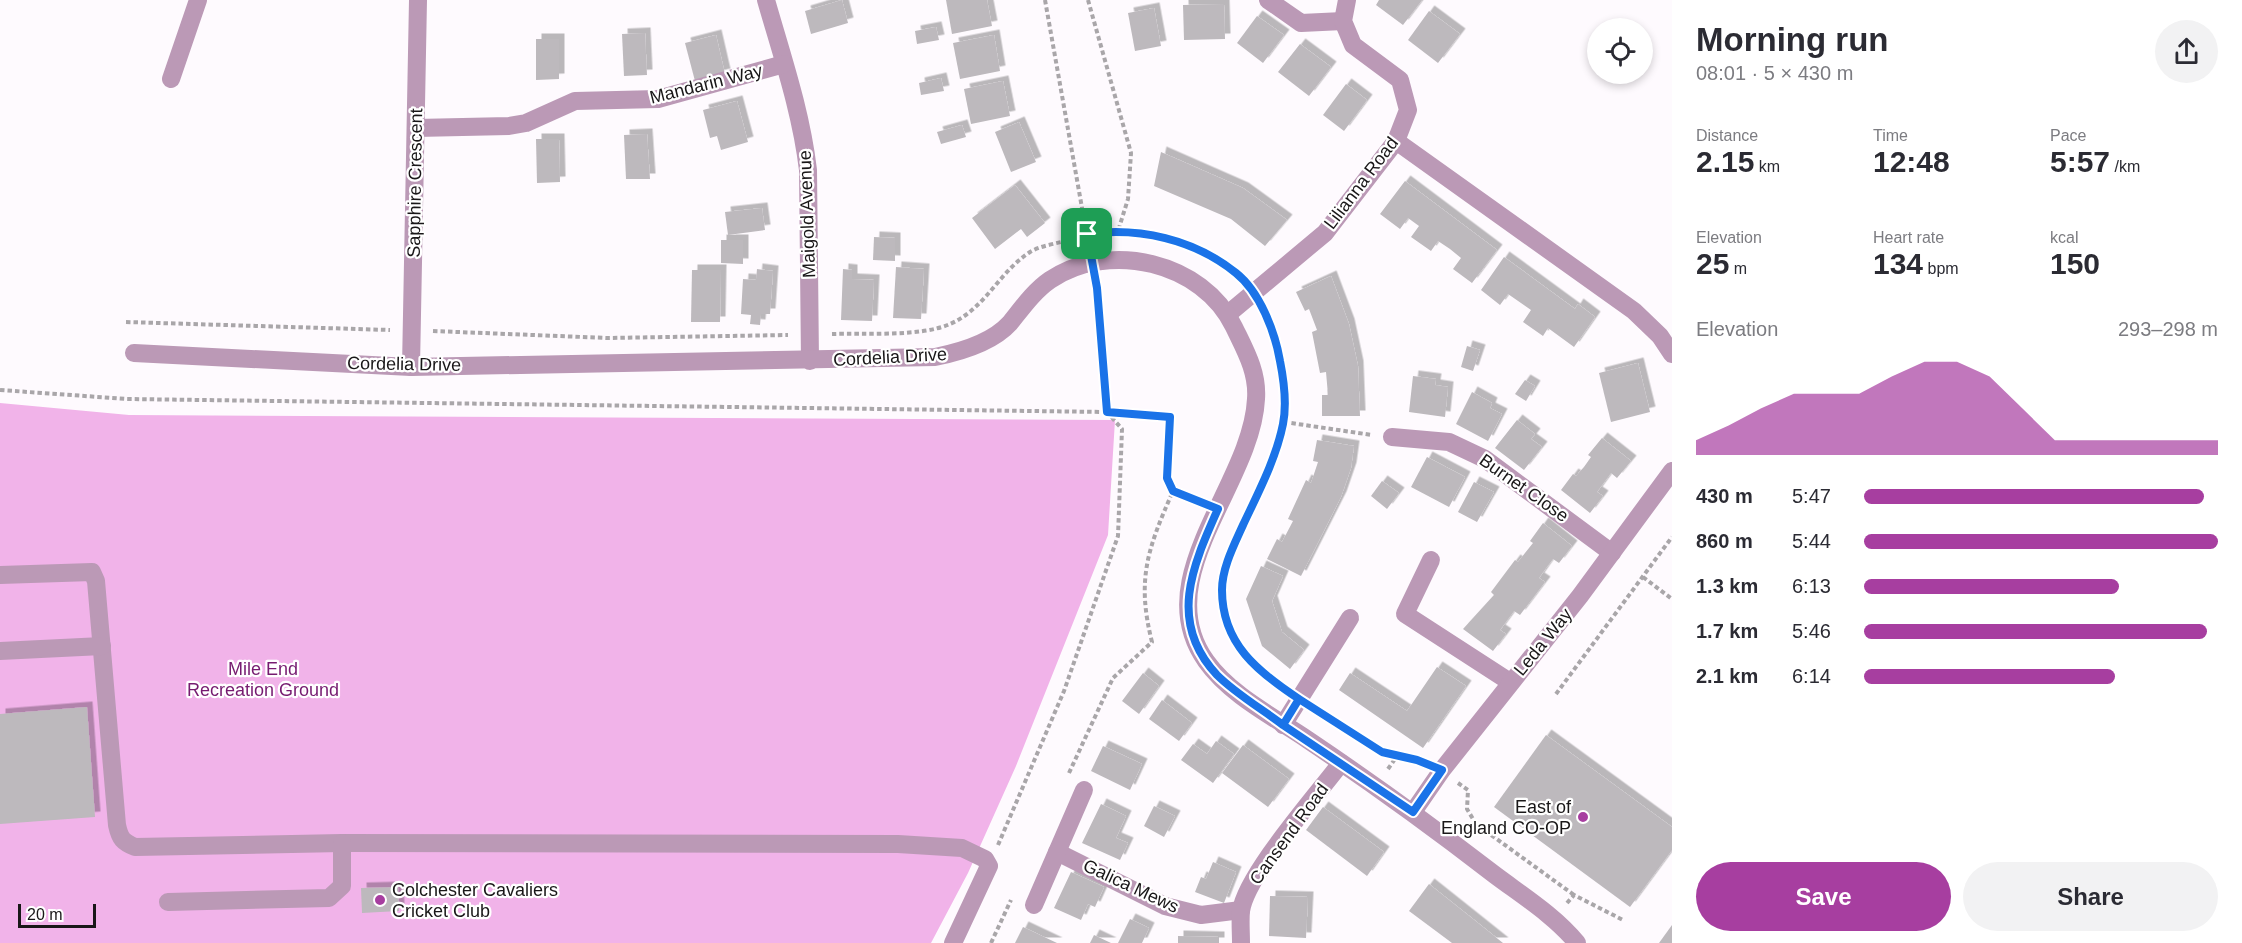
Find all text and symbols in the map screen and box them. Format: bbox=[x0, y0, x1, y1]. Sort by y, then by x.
map controls bbox=[1587, 18, 1653, 84]
button: locate bbox=[1587, 18, 1653, 84]
button: share bbox=[2155, 20, 2218, 83]
text: Morning run bbox=[1696, 21, 1888, 58]
street label: Mandarin Way bbox=[648, 60, 764, 108]
text: 08:01 · 5 × 430 m bbox=[1696, 62, 1853, 84]
street label: Sapphire Crescent bbox=[404, 108, 426, 258]
text: Distance bbox=[1696, 127, 1758, 144]
text: Time bbox=[1873, 127, 1908, 144]
text: Pace bbox=[2050, 127, 2086, 144]
street label: Lilianna Road bbox=[1320, 133, 1402, 233]
text: 2.15 bbox=[1696, 145, 1754, 178]
text: 12:48 bbox=[1873, 145, 1950, 178]
text: 5:57 bbox=[2050, 145, 2110, 178]
street label: Maigold Avenue bbox=[795, 150, 819, 278]
text: km bbox=[1754, 158, 1780, 175]
text: /km bbox=[2110, 158, 2140, 175]
pin bbox=[1061, 208, 1112, 259]
icon: arrive bbox=[1070, 217, 1103, 250]
text: Elevation bbox=[1696, 229, 1762, 246]
text: Heart rate bbox=[1873, 229, 1944, 246]
text: kcal bbox=[2050, 229, 2078, 246]
text: 25 bbox=[1696, 247, 1729, 280]
text: 134 bbox=[1873, 247, 1923, 280]
text: 150 bbox=[2050, 247, 2100, 280]
text: m bbox=[1729, 260, 1747, 277]
text: bpm bbox=[1923, 260, 1959, 277]
text: Elevation bbox=[1696, 318, 1778, 340]
text: 293–298 m bbox=[2118, 318, 2218, 340]
street label: Cordelia Drive bbox=[833, 344, 947, 370]
street label: Cordelia Drive bbox=[347, 353, 461, 375]
street label: Burnet Close bbox=[1476, 450, 1572, 526]
text: 430 m bbox=[1696, 485, 1753, 507]
text: 5:47 bbox=[1792, 485, 1831, 507]
text: 860 m bbox=[1696, 530, 1753, 552]
text: 5:44 bbox=[1792, 530, 1831, 552]
text: 1.3 km bbox=[1696, 575, 1758, 597]
text: 6:13 bbox=[1792, 575, 1831, 597]
street label: Leda Way bbox=[1510, 604, 1576, 680]
text: 1.7 km bbox=[1696, 620, 1758, 642]
text: 5:46 bbox=[1792, 620, 1831, 642]
park label: Mile End Recreation Ground bbox=[187, 659, 339, 700]
text: 2.1 km bbox=[1696, 665, 1758, 687]
text: 6:14 bbox=[1792, 665, 1831, 687]
street label: Cansend Road bbox=[1246, 780, 1332, 888]
place label: East of England CO-OP bbox=[1441, 797, 1572, 838]
marker: East of England CO-OP bbox=[1576, 810, 1590, 824]
street label: Galica Mews bbox=[1080, 855, 1182, 917]
button: Save bbox=[1696, 862, 1951, 931]
button: Share bbox=[1963, 862, 2218, 931]
place label: Colchester Cavaliers Cricket Club bbox=[392, 880, 558, 921]
marker: Colchester Cavaliers Cricket Club bbox=[373, 893, 387, 907]
scale bar bbox=[18, 901, 96, 928]
text: 20 m bbox=[27, 906, 63, 923]

